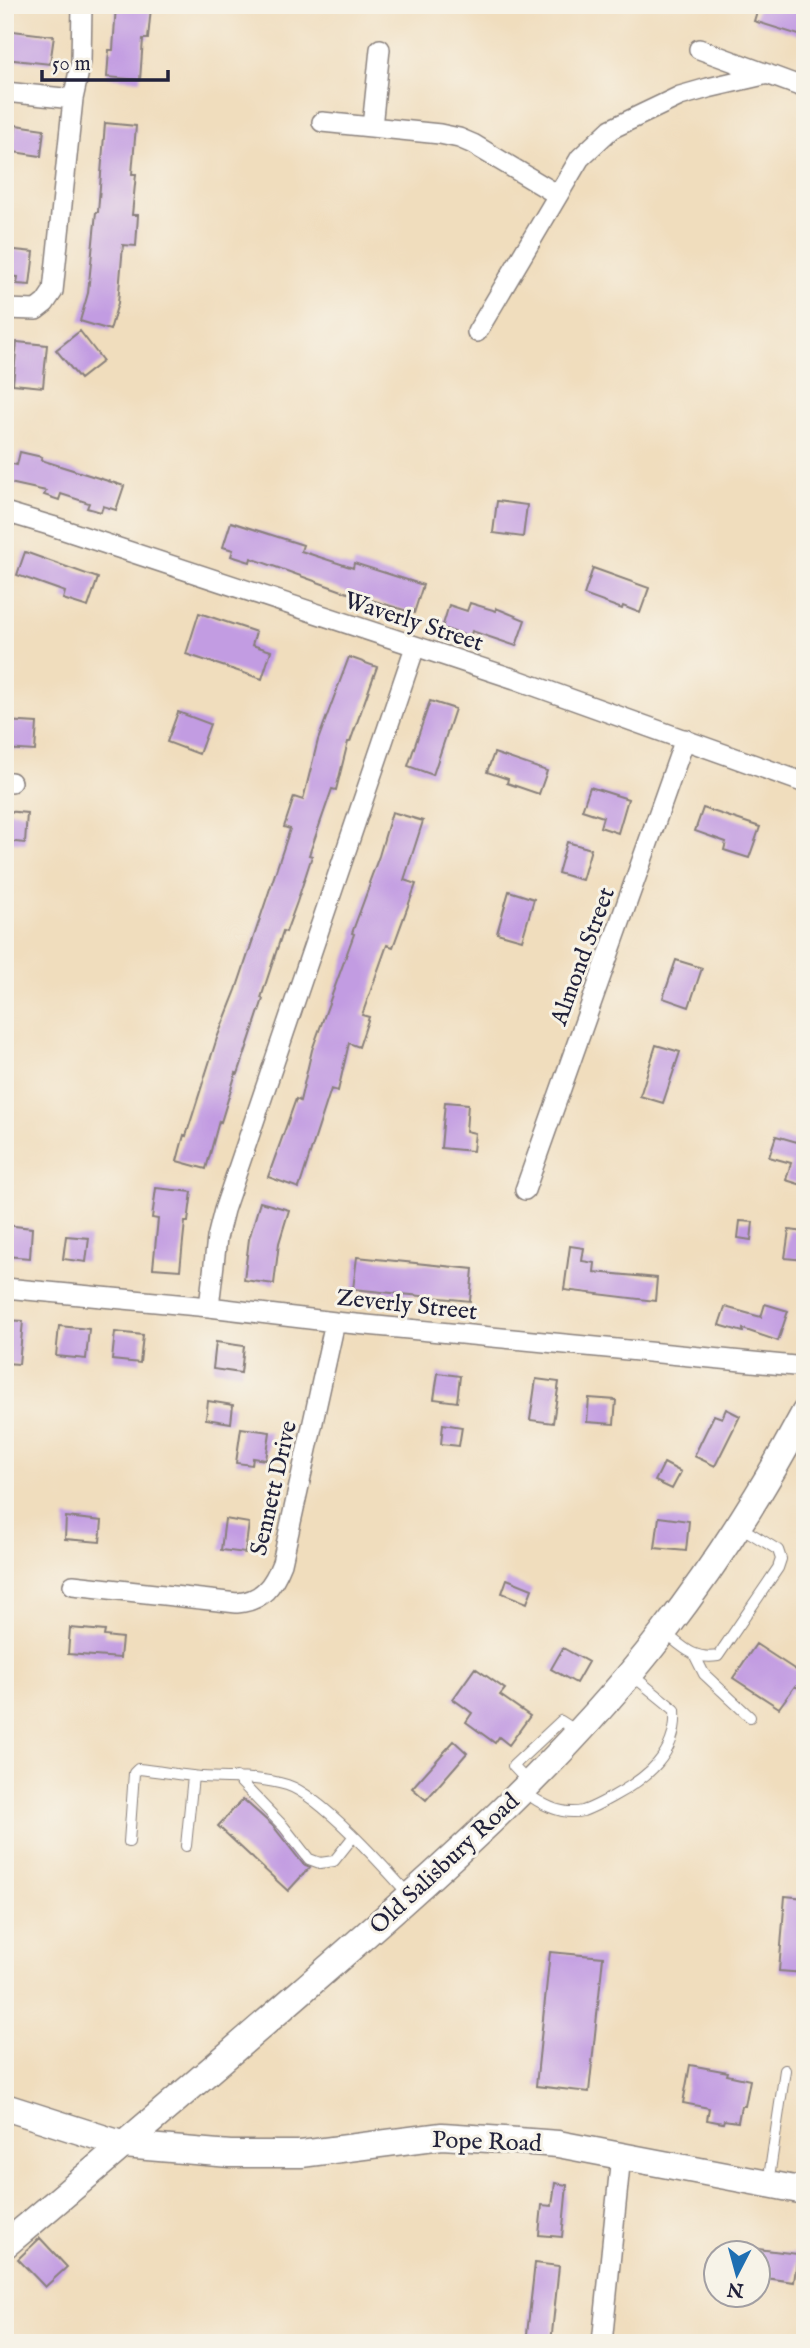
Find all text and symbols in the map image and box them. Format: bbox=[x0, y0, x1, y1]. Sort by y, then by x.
scale bar bbox=[42, 38, 168, 82]
text: 50 m bbox=[52, 51, 91, 78]
street label: Waverly Street bbox=[340, 585, 487, 660]
street label: Almond Street bbox=[544, 883, 623, 1031]
street label: Zeverly Street bbox=[335, 1283, 479, 1328]
street label: Sennett Drive bbox=[244, 1418, 305, 1559]
street label: Old Salisbury Road bbox=[364, 1787, 527, 1942]
street label: Pope Road bbox=[432, 2125, 543, 2160]
north arrow bbox=[702, 2240, 772, 2310]
text: N bbox=[725, 2276, 746, 2302]

